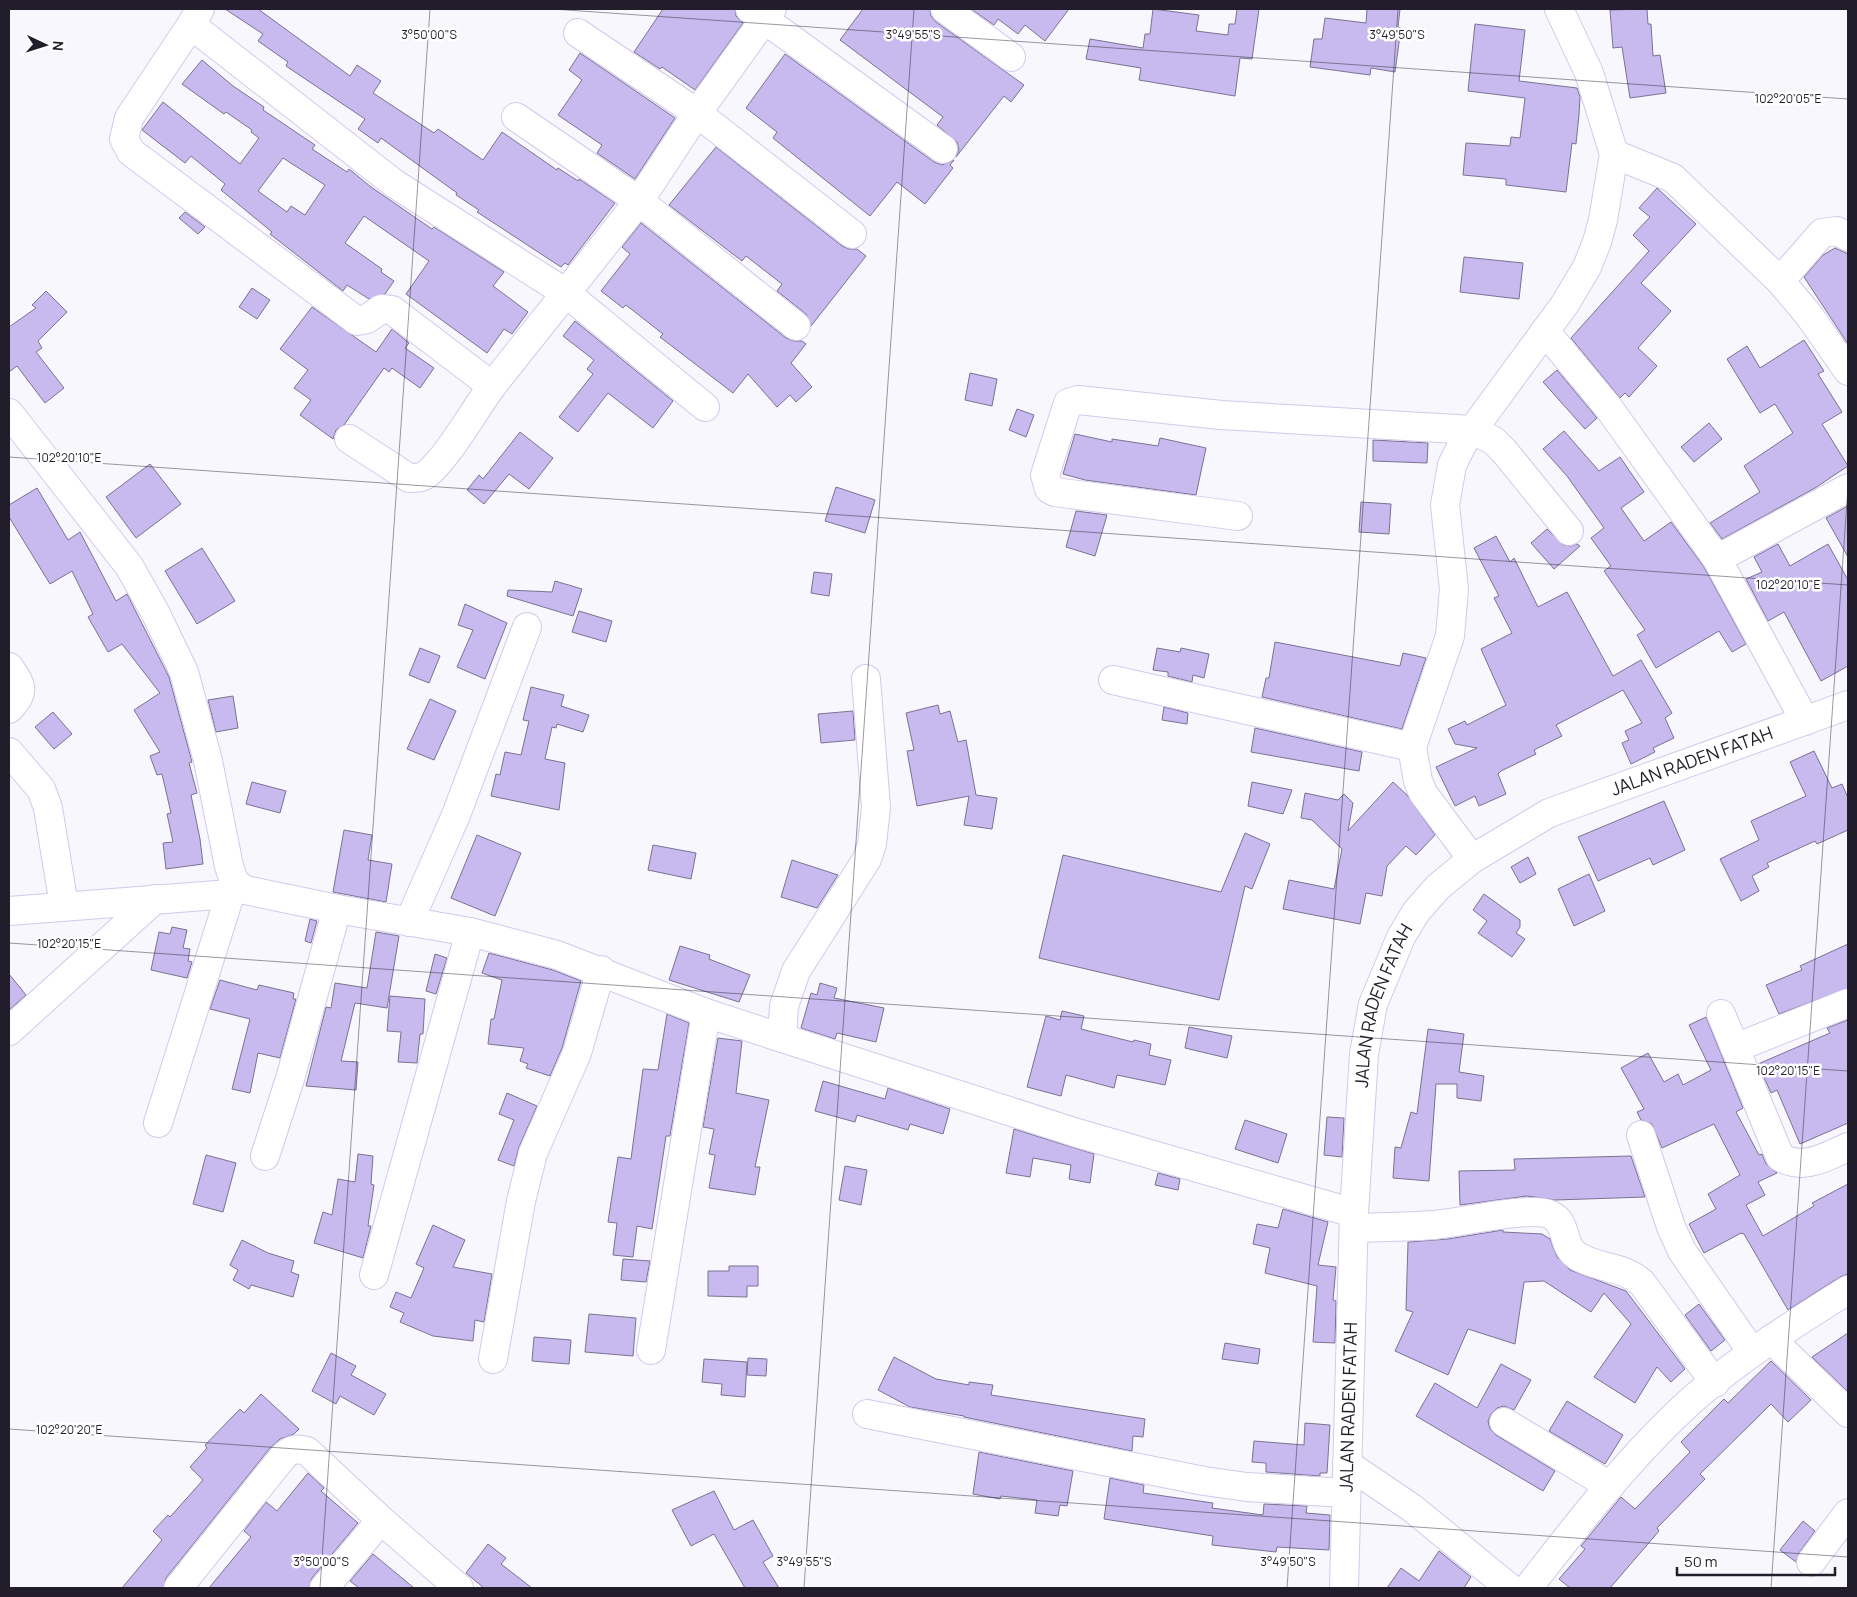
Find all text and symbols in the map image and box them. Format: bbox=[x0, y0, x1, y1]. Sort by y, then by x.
north arrow bbox=[20, 20, 70, 70]
text: 3°50'00"S bbox=[401, 26, 457, 43]
text: 3°49'55"S bbox=[886, 26, 940, 43]
text: 3°49'50"S bbox=[1369, 26, 1425, 43]
text: N bbox=[49, 40, 68, 52]
text: 102°20'05"E bbox=[1755, 90, 1822, 107]
text: 102°20'10"E bbox=[37, 449, 101, 466]
text: 102°20'10"E bbox=[1756, 576, 1820, 593]
street label: JALAN RADEN FATAH bbox=[1607, 720, 1776, 801]
street label: JALAN RADEN FATAH bbox=[1349, 919, 1417, 1088]
text: 102°20'15"E bbox=[37, 935, 101, 952]
text: 102°20'15"E bbox=[1756, 1062, 1820, 1079]
street label: JALAN RADEN FATAH bbox=[1334, 1322, 1362, 1492]
text: 102°20'20"E bbox=[36, 1421, 102, 1438]
scale bar bbox=[1677, 1544, 1834, 1576]
text: 50 m bbox=[1684, 1551, 1718, 1572]
text: 3°50'00"S bbox=[293, 1553, 349, 1570]
text: 3°49'55"S bbox=[777, 1553, 831, 1570]
text: 3°49'50"S bbox=[1260, 1553, 1316, 1570]

